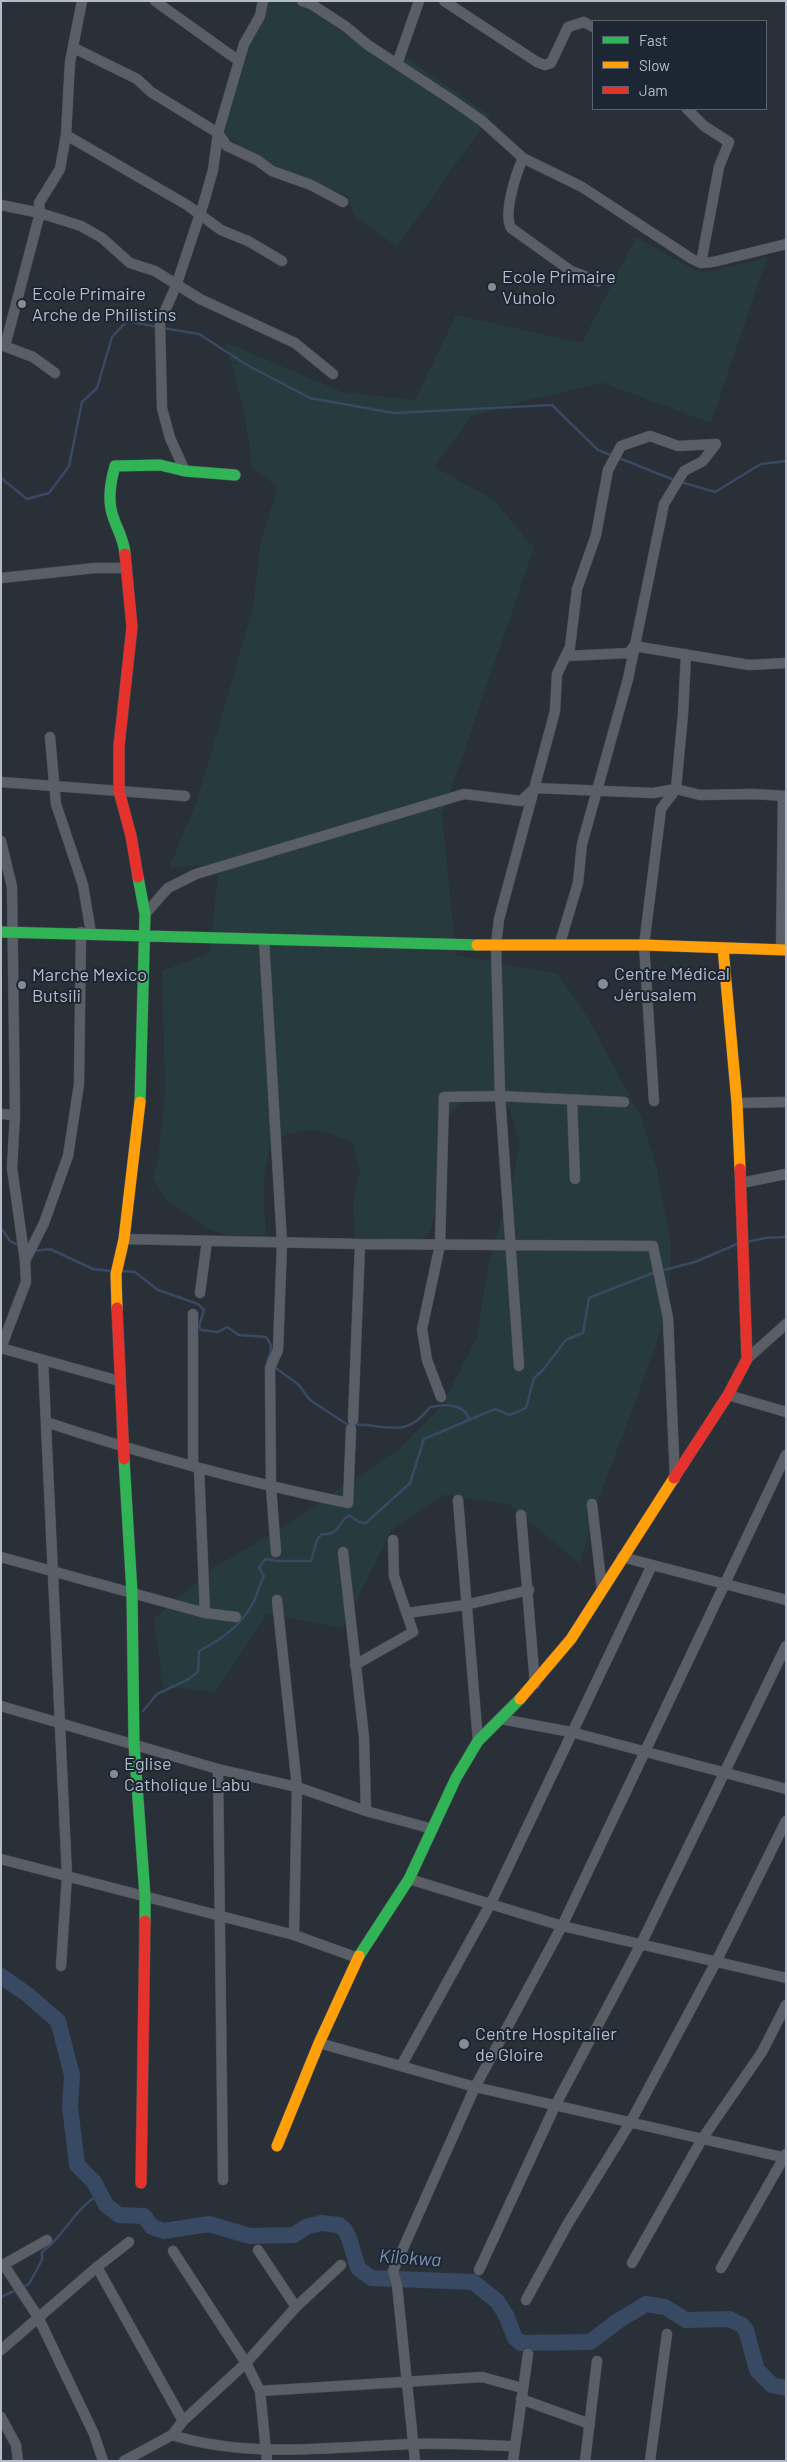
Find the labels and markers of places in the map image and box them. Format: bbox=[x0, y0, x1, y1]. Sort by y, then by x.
place label: Ecole Primaire Vuholo bbox=[502, 266, 616, 308]
marker: Ecole Primaire Vuholo bbox=[486, 281, 498, 293]
place label: Ecole Primaire Arche de Philistins bbox=[32, 283, 176, 326]
marker: Ecole Primaire Arche de Philistins bbox=[16, 298, 28, 310]
place label: Centre Médical Jérusalem bbox=[614, 963, 730, 1006]
place label: Marche Mexico Butsili bbox=[32, 964, 147, 1006]
marker: Centre Médical Jérusalem bbox=[596, 977, 610, 991]
marker: Marche Mexico Butsili bbox=[16, 979, 28, 991]
place label: Eglise Catholique Labu bbox=[124, 1753, 250, 1796]
marker: Eglise Catholique Labu bbox=[108, 1768, 120, 1780]
place label: Centre Hospitalier de Gloire bbox=[475, 2023, 617, 2066]
marker: Centre Hospitalier de Gloire bbox=[457, 2037, 471, 2051]

